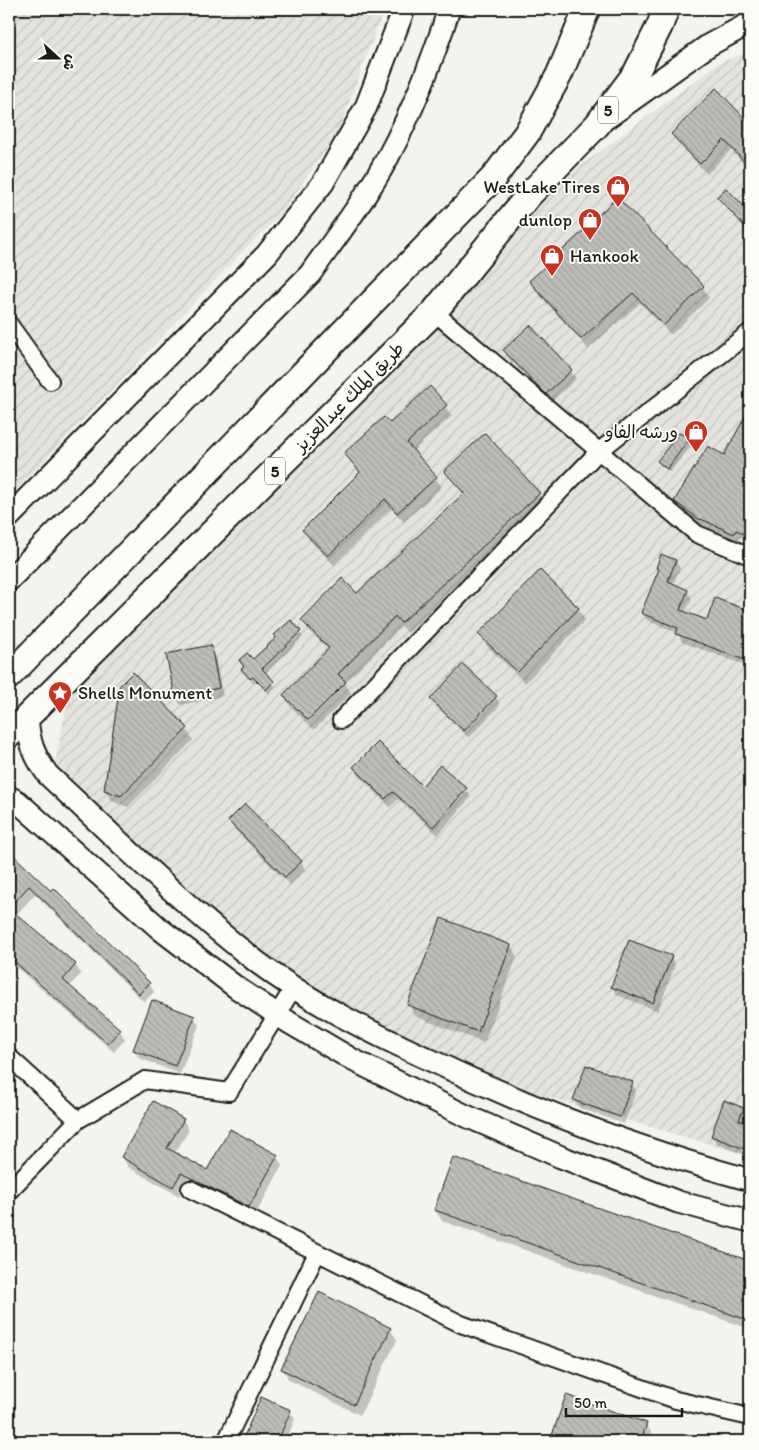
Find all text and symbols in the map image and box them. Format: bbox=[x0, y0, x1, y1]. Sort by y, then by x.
north arrow bbox=[32, 32, 82, 82]
text: ش bbox=[59, 52, 80, 73]
road number: 5 bbox=[598, 96, 618, 124]
shop icon: WestLake Tires bbox=[605, 174, 631, 208]
place label: WestLake Tires bbox=[484, 176, 600, 198]
shop icon: dunlop bbox=[577, 207, 603, 241]
place label: dunlop bbox=[519, 209, 572, 231]
shop icon: Hankook bbox=[539, 243, 565, 277]
place label: Hankook bbox=[570, 245, 639, 267]
street label: طريق الملك عبدالعزيز bbox=[288, 337, 409, 458]
shop icon: ورشه الفاو bbox=[683, 419, 709, 453]
place label: ورشه الفاو bbox=[604, 421, 678, 443]
road number: 5 bbox=[265, 458, 285, 484]
place icon: Shells Monument bbox=[47, 680, 73, 714]
place label: Shells Monument bbox=[78, 682, 212, 704]
scale bar bbox=[566, 1385, 683, 1417]
text: 50 m bbox=[574, 1394, 607, 1412]

